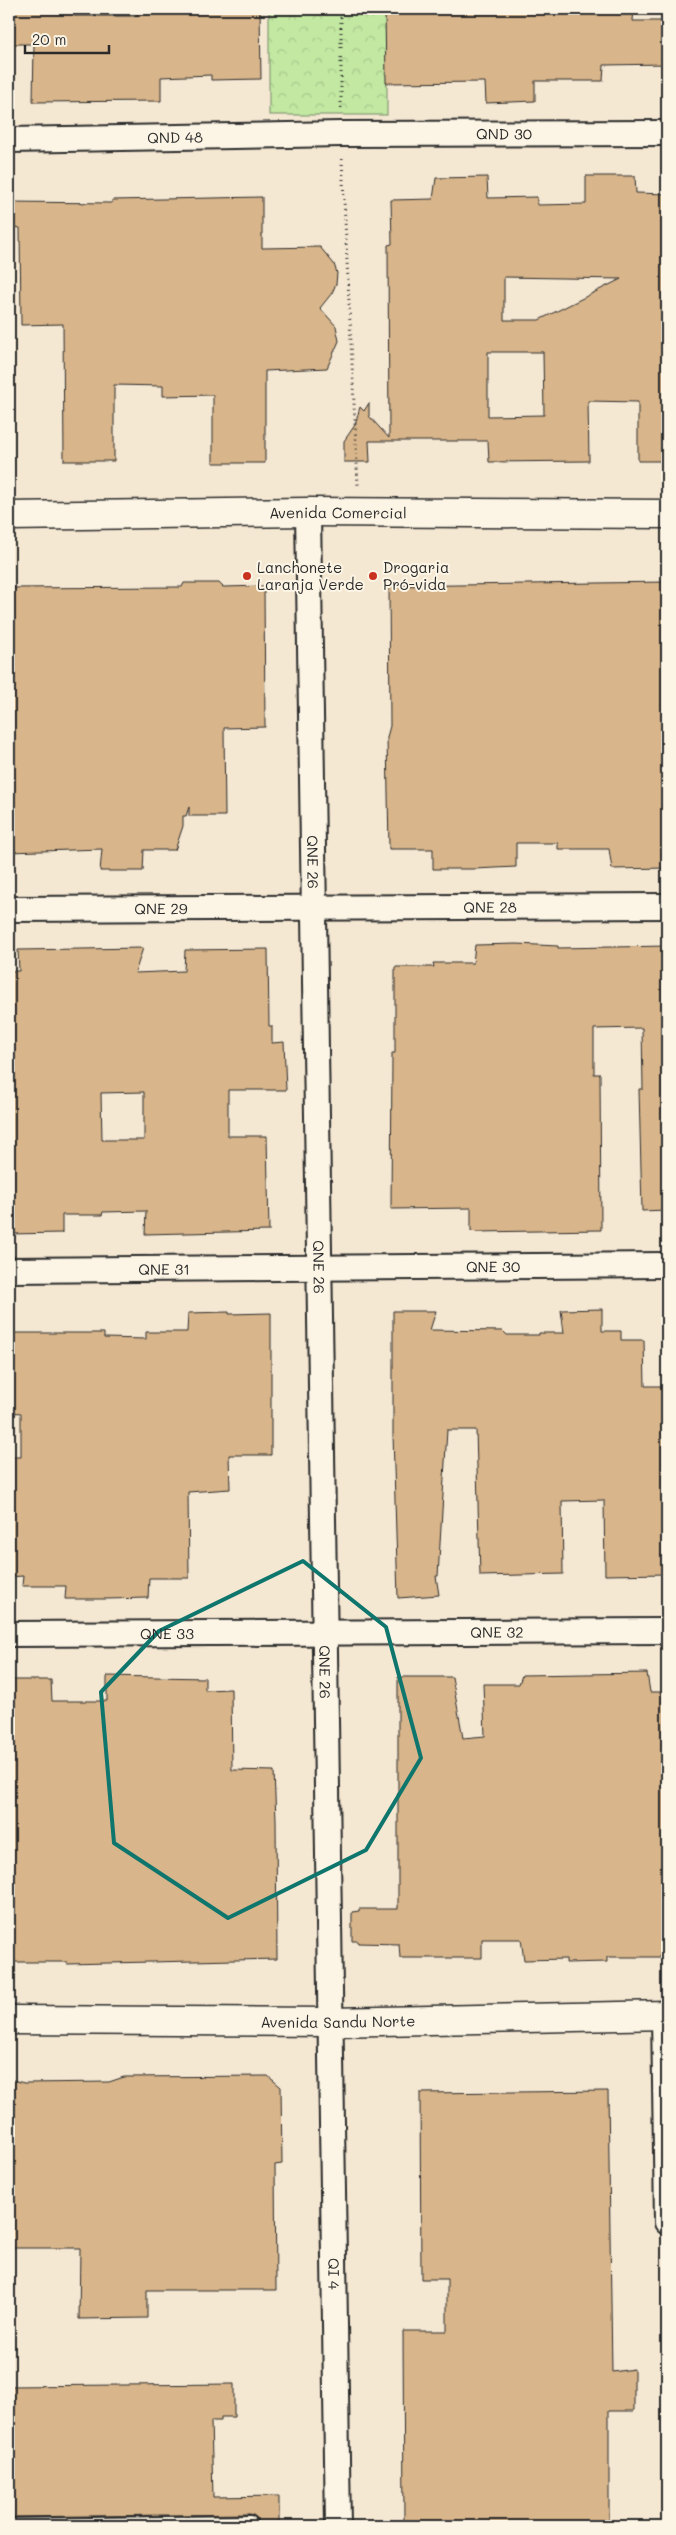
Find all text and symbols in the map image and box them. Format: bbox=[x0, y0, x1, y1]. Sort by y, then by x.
scale bar bbox=[25, 22, 109, 54]
text: 20 m bbox=[32, 29, 66, 49]
street label: QND 30 bbox=[476, 123, 532, 144]
street label: QND 48 bbox=[147, 126, 203, 148]
street label: Avenida Comercial bbox=[269, 502, 407, 523]
place label: Lanchonete Laranja Verde bbox=[257, 557, 364, 594]
place label: Drogaria Pró-vida bbox=[383, 557, 449, 594]
marker: Lanchonete Laranja Verde bbox=[241, 570, 253, 582]
marker: Drogaria Pró-vida bbox=[367, 570, 379, 582]
street label: QNE 26 bbox=[303, 835, 324, 889]
street label: QNE 28 bbox=[463, 897, 517, 917]
street label: QNE 29 bbox=[134, 898, 188, 918]
street label: QNE 26 bbox=[309, 1240, 330, 1294]
street label: QNE 30 bbox=[466, 1256, 520, 1277]
street label: QNE 31 bbox=[138, 1259, 190, 1279]
street label: QNE 32 bbox=[470, 1622, 524, 1642]
street label: QNE 33 bbox=[140, 1623, 194, 1643]
street label: QNE 26 bbox=[315, 1645, 336, 1699]
street label: Avenida Sandu Norte bbox=[261, 2010, 416, 2032]
street label: QI 4 bbox=[324, 2258, 344, 2290]

